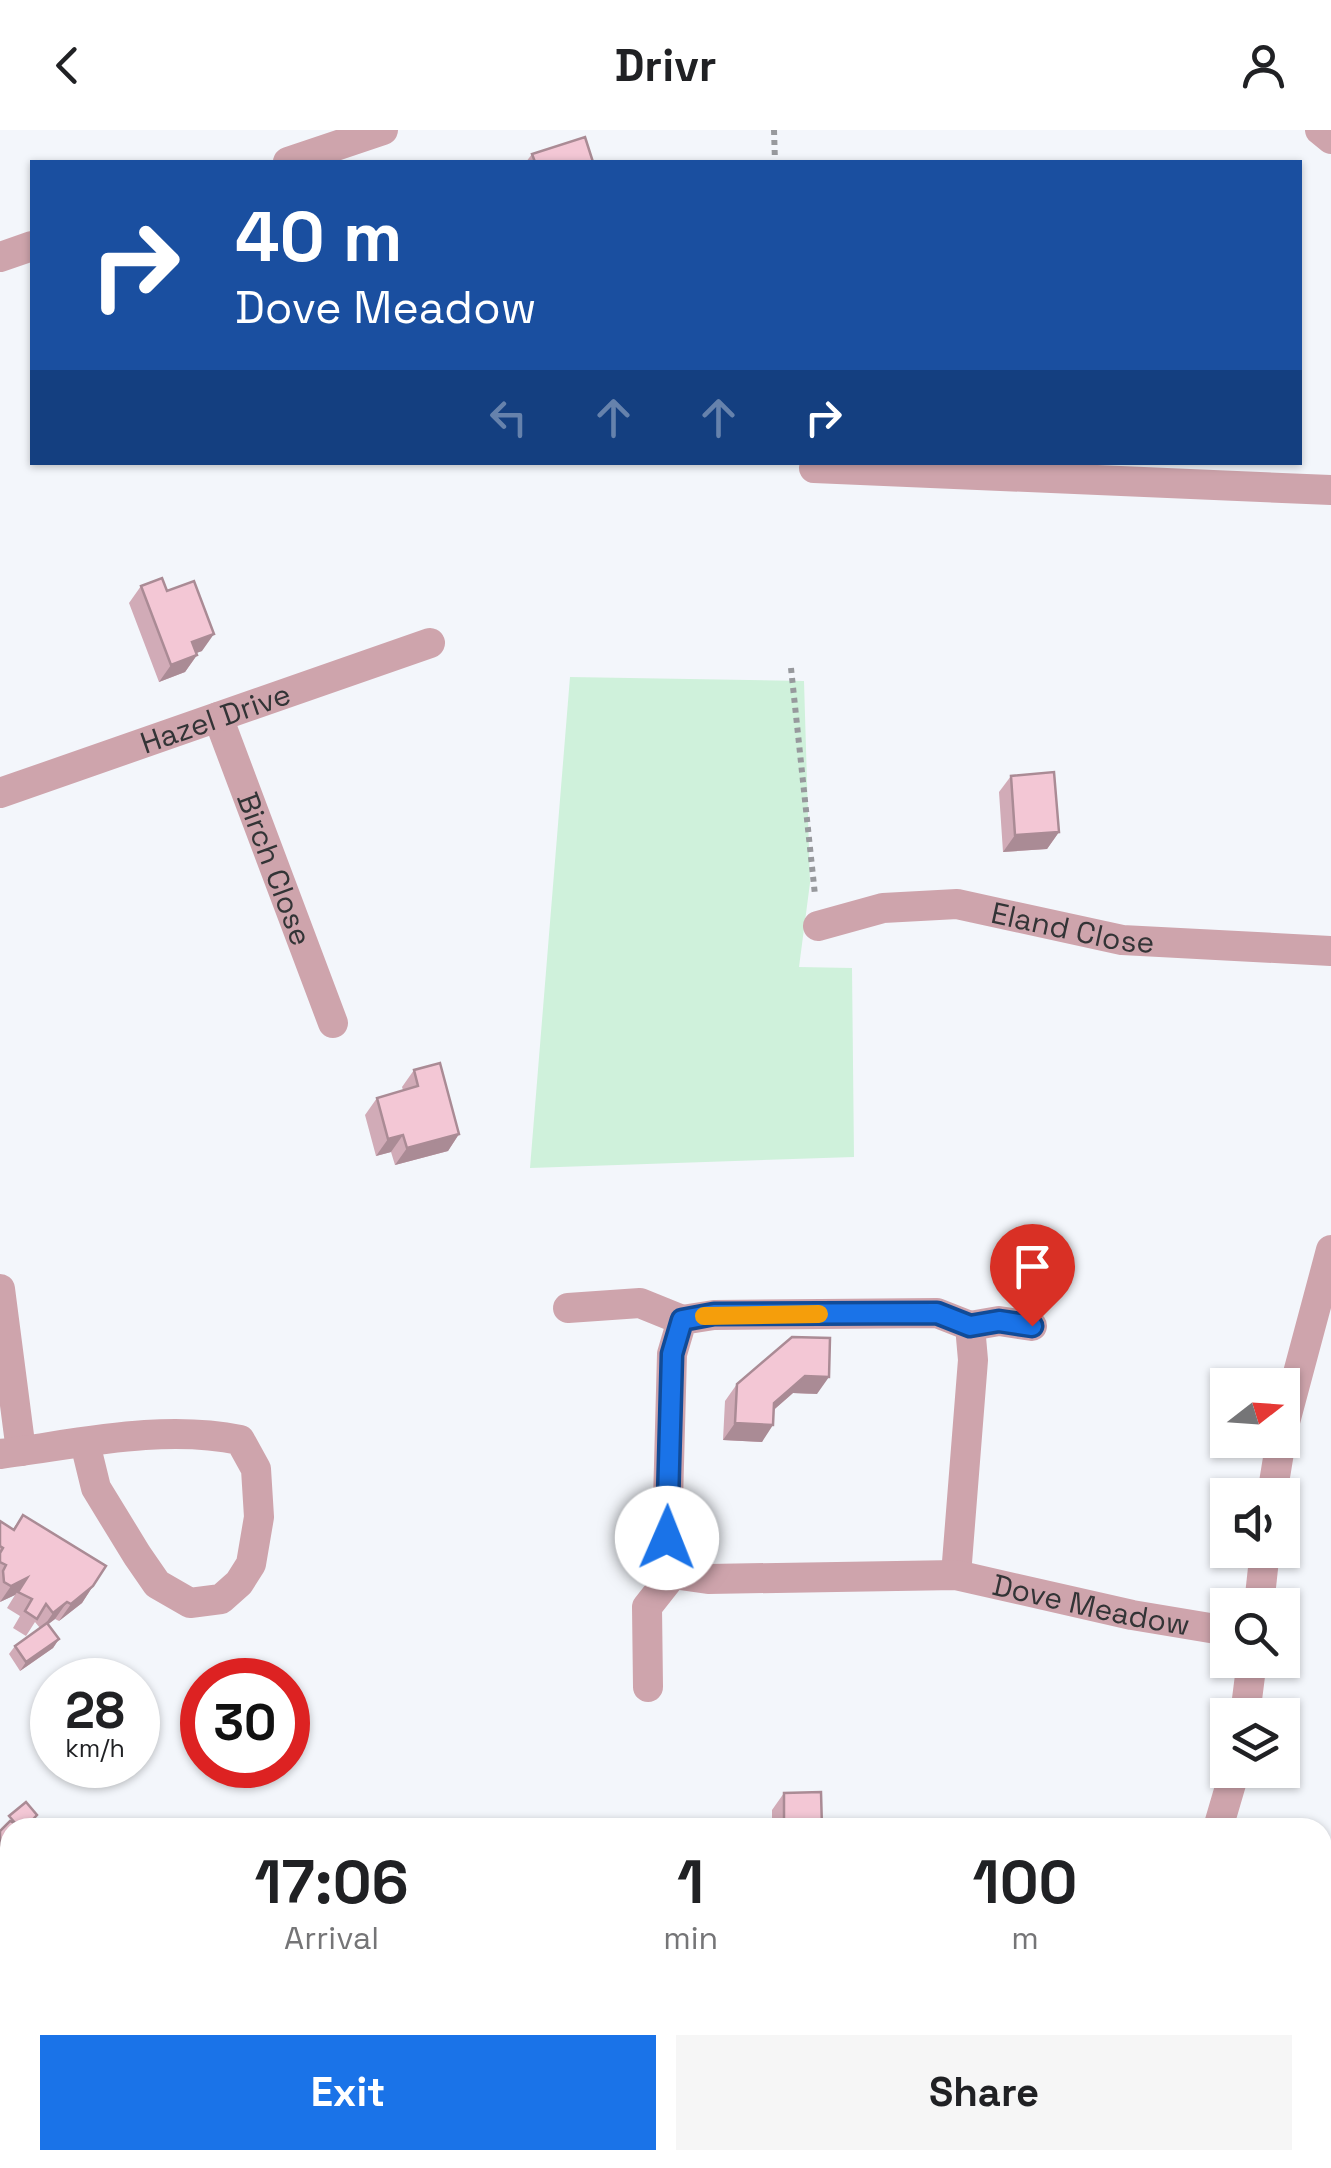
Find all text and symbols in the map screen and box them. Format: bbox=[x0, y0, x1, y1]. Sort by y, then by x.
text: Drivr bbox=[614, 37, 717, 94]
icon: back bbox=[40, 38, 95, 93]
icon: person bbox=[1236, 38, 1291, 93]
text: 40 m bbox=[235, 192, 402, 281]
icon: right bbox=[70, 200, 200, 330]
text: Dove Meadow bbox=[235, 279, 537, 336]
icon: left bbox=[481, 390, 536, 445]
icon: ahead bbox=[586, 390, 641, 445]
icon: ahead bbox=[691, 390, 746, 445]
icon: right bbox=[796, 390, 851, 445]
street label: Hazel Drive bbox=[135, 674, 296, 762]
street label: Birch Close bbox=[228, 787, 322, 951]
street label: Eland Close bbox=[988, 893, 1155, 961]
pin bbox=[990, 1224, 1075, 1327]
icon: arrive bbox=[1005, 1239, 1060, 1294]
north arrow bbox=[1210, 1368, 1300, 1458]
map controls bbox=[1210, 1368, 1300, 1788]
button: sound bbox=[1210, 1478, 1300, 1568]
position arrow bbox=[615, 1486, 719, 1590]
street label: Dove Meadow bbox=[989, 1564, 1193, 1644]
button: search bbox=[1210, 1588, 1300, 1678]
speed limit sign: 30 bbox=[180, 1658, 310, 1788]
text: 28 bbox=[65, 1679, 125, 1743]
button: layers bbox=[1210, 1698, 1300, 1788]
text: km/h bbox=[65, 1732, 125, 1764]
text: 17:06 bbox=[254, 1844, 409, 1921]
text: 1 bbox=[677, 1844, 704, 1921]
text: 100 bbox=[973, 1844, 1077, 1921]
text: Arrival bbox=[284, 1918, 379, 1958]
text: min bbox=[663, 1918, 718, 1958]
text: m bbox=[1011, 1918, 1039, 1958]
button: Exit bbox=[40, 2035, 656, 2150]
button: Share bbox=[676, 2035, 1292, 2150]

